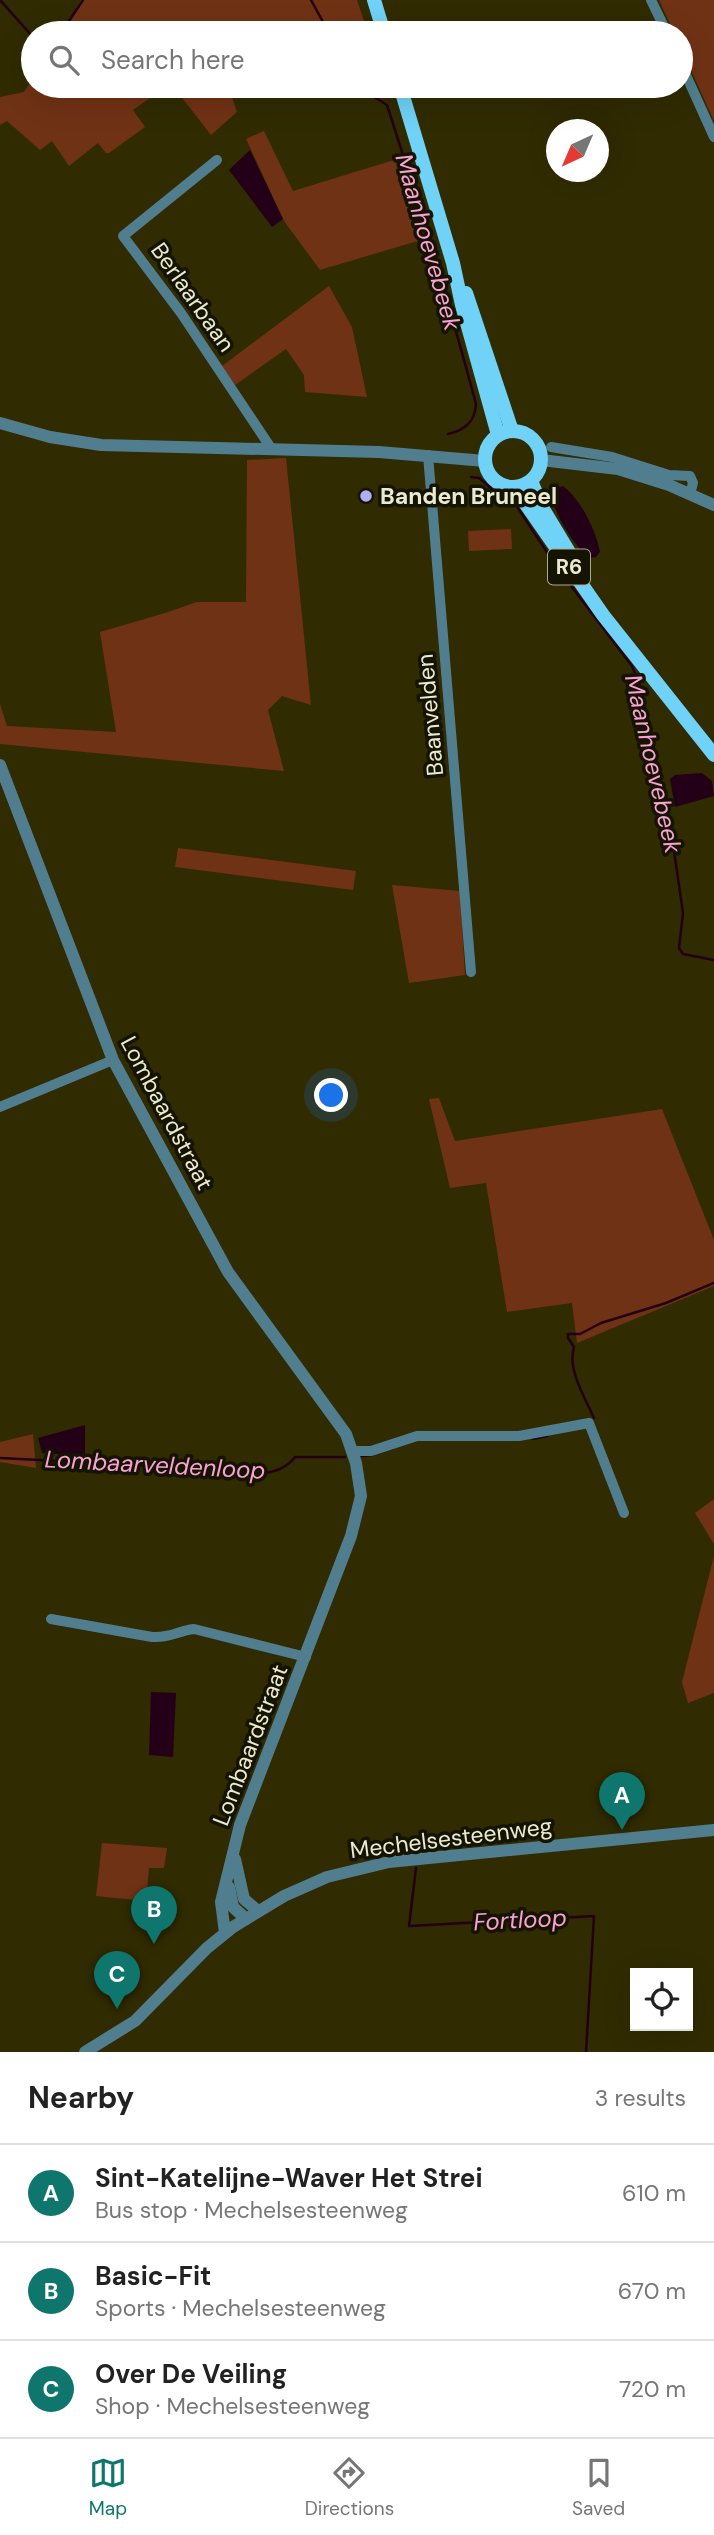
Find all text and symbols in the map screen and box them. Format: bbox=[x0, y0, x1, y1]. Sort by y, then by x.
search box bbox=[21, 21, 693, 98]
icon: search bbox=[45, 41, 83, 79]
text: Search here bbox=[101, 43, 244, 77]
north arrow bbox=[546, 119, 609, 182]
water label: Maanhoevebeek bbox=[388, 150, 469, 335]
street label: Berlaarbaan bbox=[144, 236, 242, 358]
place label: Banden Bruneel bbox=[380, 481, 557, 511]
marker: Banden Bruneel bbox=[358, 488, 374, 504]
road number: R6 bbox=[548, 550, 590, 584]
street label: Baanvelden bbox=[410, 653, 450, 777]
water label: Maanhoevebeek bbox=[618, 671, 689, 857]
street label: Lombaardstraat bbox=[114, 1031, 220, 1195]
your location bbox=[314, 1078, 348, 1112]
water label: Lombaarveldenloop bbox=[44, 1443, 266, 1486]
street label: Lombaardstraat bbox=[206, 1660, 294, 1830]
pin: A bbox=[599, 1772, 645, 1830]
street label: Mechelsesteenweg bbox=[348, 1811, 554, 1865]
pin: B bbox=[131, 1886, 177, 1944]
water label: Fortloop bbox=[473, 1902, 567, 1937]
pin: C bbox=[94, 1951, 140, 2009]
map controls bbox=[630, 1968, 693, 2031]
button: locate bbox=[630, 1968, 693, 2031]
text: Nearby bbox=[28, 2078, 134, 2117]
text: 3 results bbox=[595, 2083, 686, 2113]
text: Sint-Katelijne-Waver Het Strei bbox=[95, 2161, 483, 2195]
text: A bbox=[43, 2178, 59, 2208]
text: 610 m bbox=[622, 2178, 686, 2208]
text: Bus stop · Mechelsesteenweg bbox=[95, 2195, 408, 2225]
text: Basic-Fit bbox=[95, 2259, 211, 2293]
text: B bbox=[44, 2276, 58, 2306]
text: 670 m bbox=[618, 2276, 686, 2306]
text: Sports · Mechelsesteenweg bbox=[95, 2293, 386, 2323]
text: Over De Veiling bbox=[95, 2357, 287, 2391]
text: C bbox=[43, 2374, 59, 2404]
text: 720 m bbox=[619, 2374, 686, 2404]
text: Shop · Mechelsesteenweg bbox=[95, 2391, 370, 2421]
tab: Map bbox=[89, 2454, 127, 2521]
tab: Directions bbox=[305, 2454, 394, 2521]
tab: Saved bbox=[572, 2454, 625, 2521]

